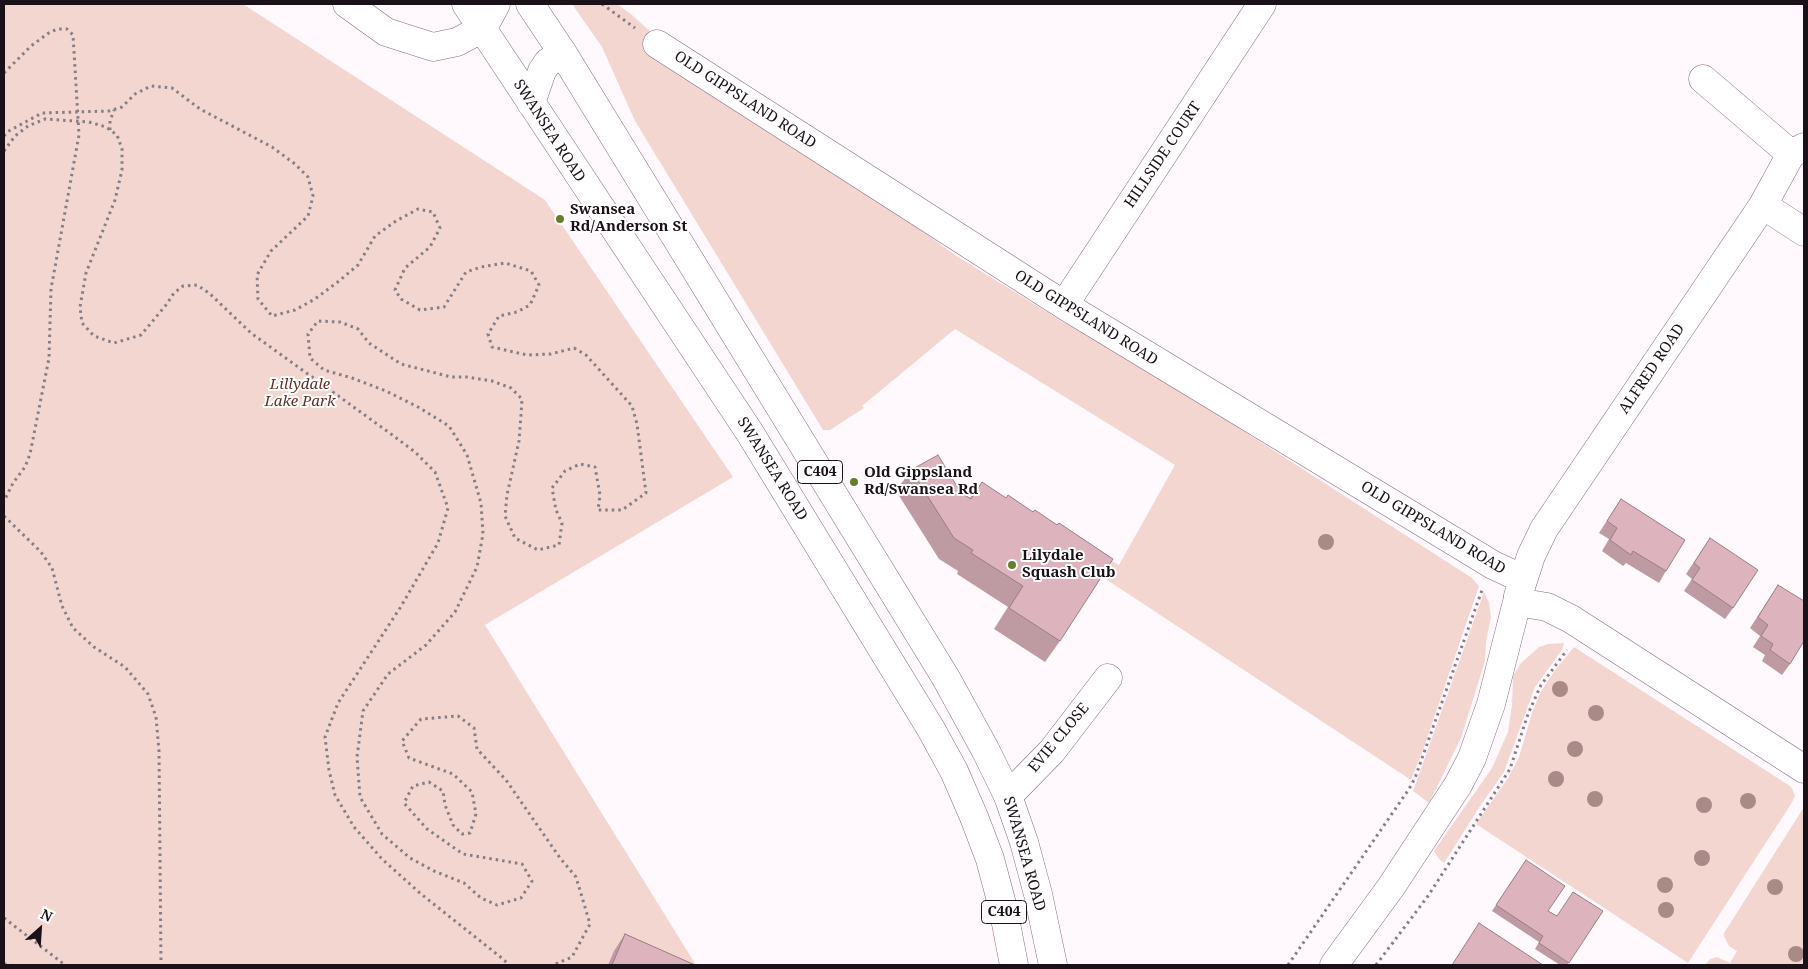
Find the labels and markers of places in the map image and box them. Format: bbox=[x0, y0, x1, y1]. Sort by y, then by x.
place label: Swansea Rd/Anderson St bbox=[570, 201, 687, 236]
marker: Swansea Rd/Anderson St bbox=[554, 213, 566, 225]
place label: Old Gippsland Rd/Swansea Rd bbox=[864, 464, 978, 499]
marker: Old Gippsland Rd/Swansea Rd bbox=[848, 476, 860, 488]
place label: Lilydale Squash Club bbox=[1022, 547, 1116, 582]
marker: Lilydale Squash Club bbox=[1006, 559, 1018, 571]

